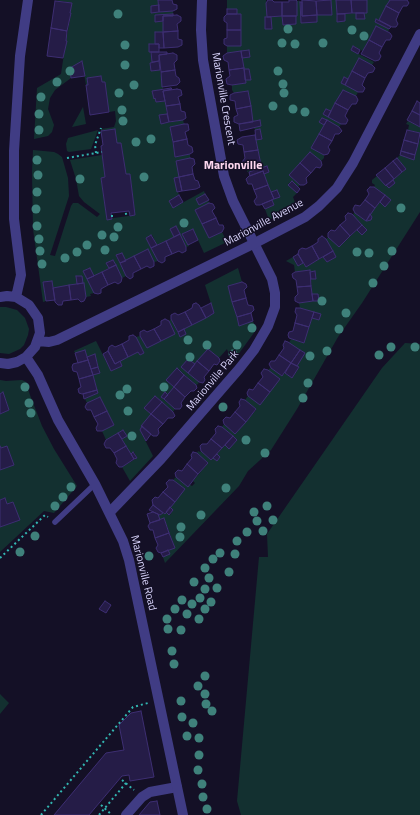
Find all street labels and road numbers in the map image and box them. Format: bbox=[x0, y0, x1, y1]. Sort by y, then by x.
street label: Marionville Crescent bbox=[208, 52, 238, 146]
street label: Marionville Avenue bbox=[222, 197, 306, 249]
street label: Marionville Park bbox=[184, 348, 242, 414]
street label: Marionville Road bbox=[127, 534, 159, 612]

